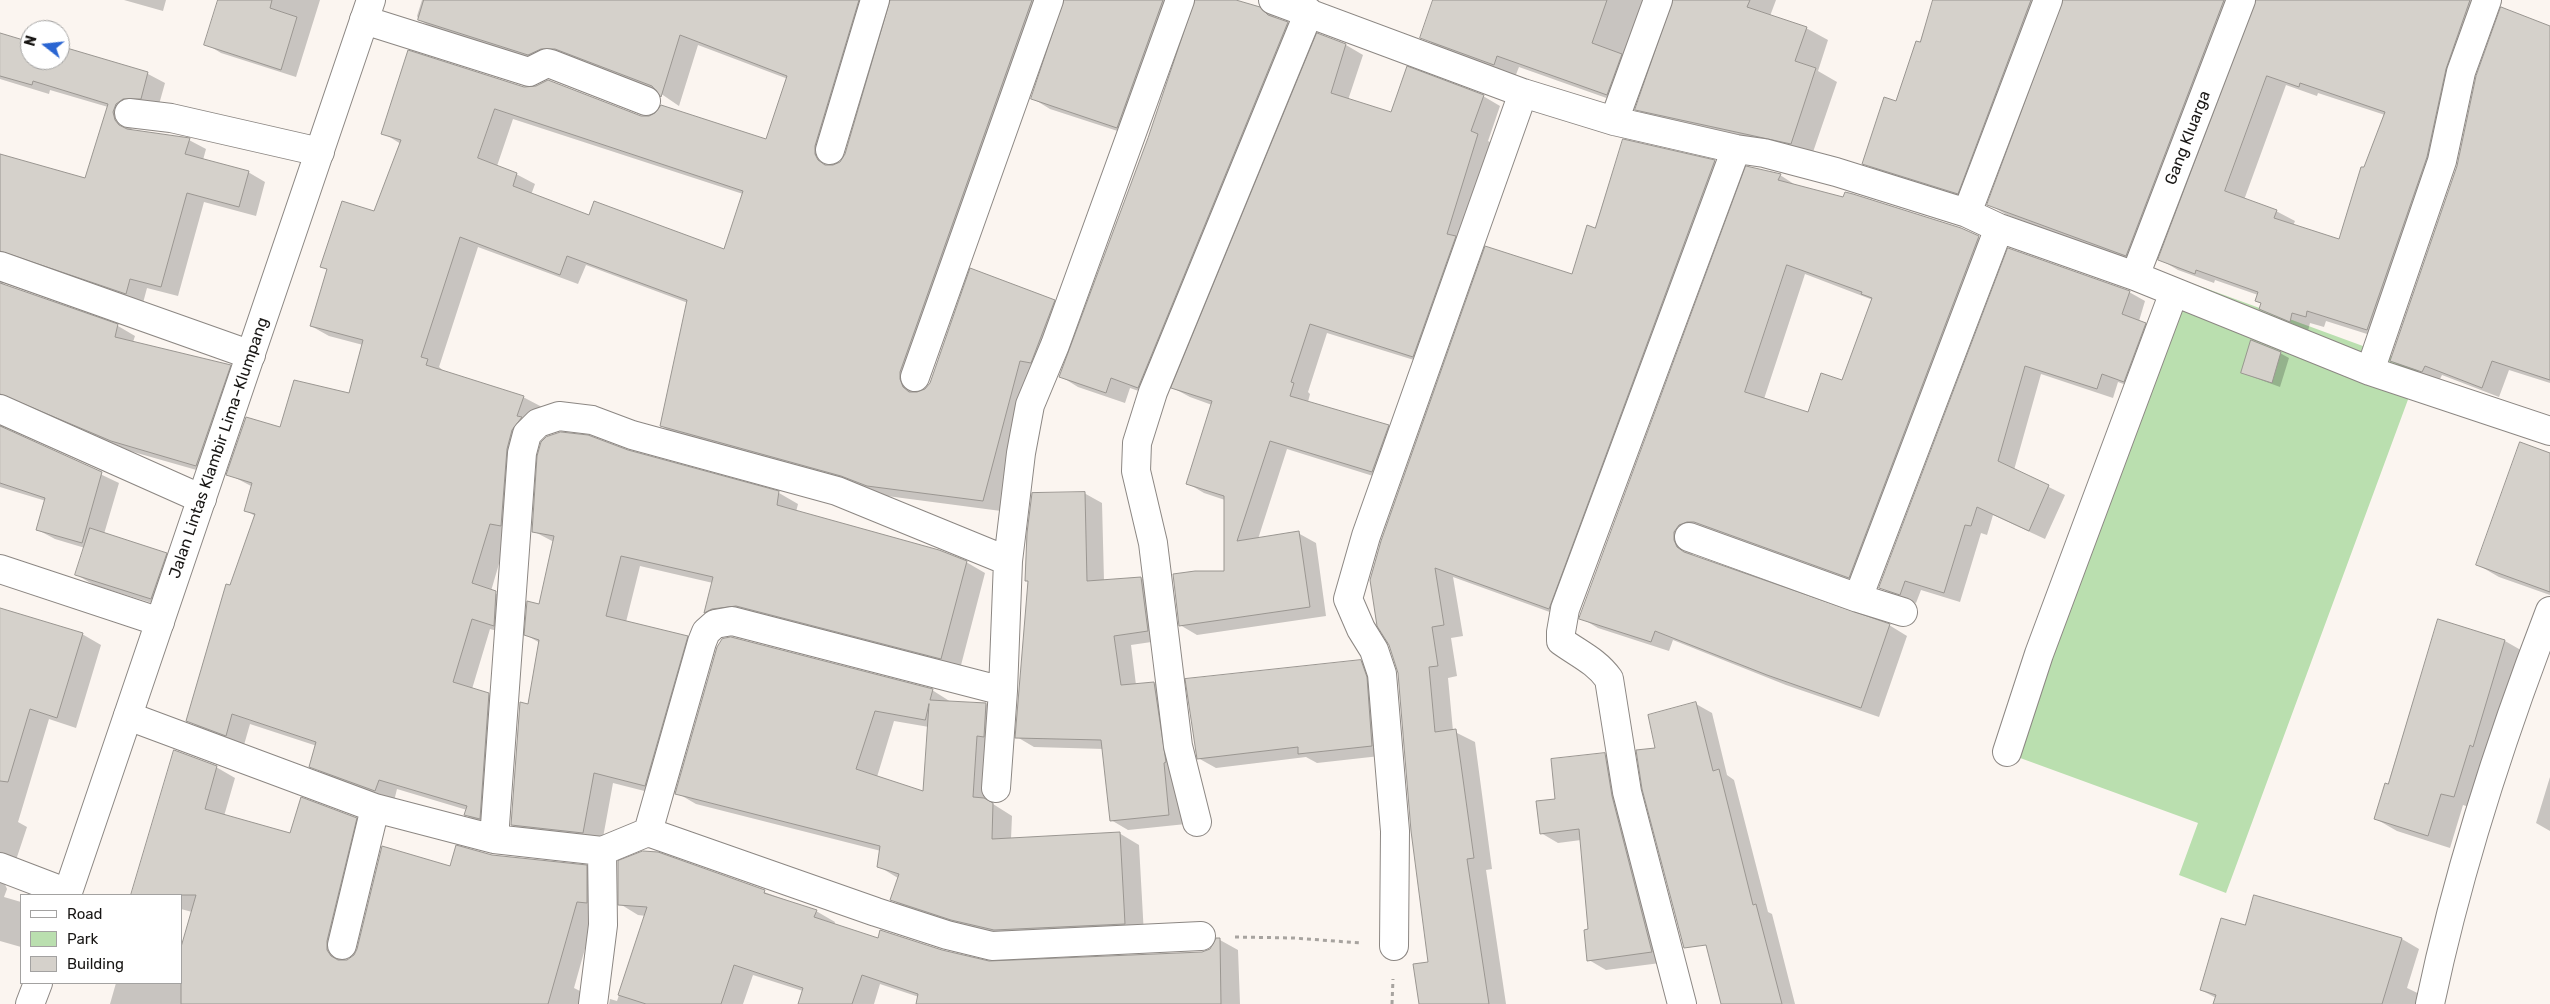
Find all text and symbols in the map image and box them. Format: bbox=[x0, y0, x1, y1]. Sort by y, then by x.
north arrow bbox=[20, 20, 70, 70]
text: N bbox=[21, 34, 41, 48]
street label: Gang Kluarga bbox=[2161, 88, 2215, 188]
street label: Jalan Lintas Klambir Lima–Klumpang bbox=[165, 315, 273, 581]
legend bbox=[20, 894, 182, 984]
text: Road bbox=[67, 905, 103, 923]
text: Park bbox=[67, 930, 98, 948]
text: Building bbox=[67, 955, 124, 973]

